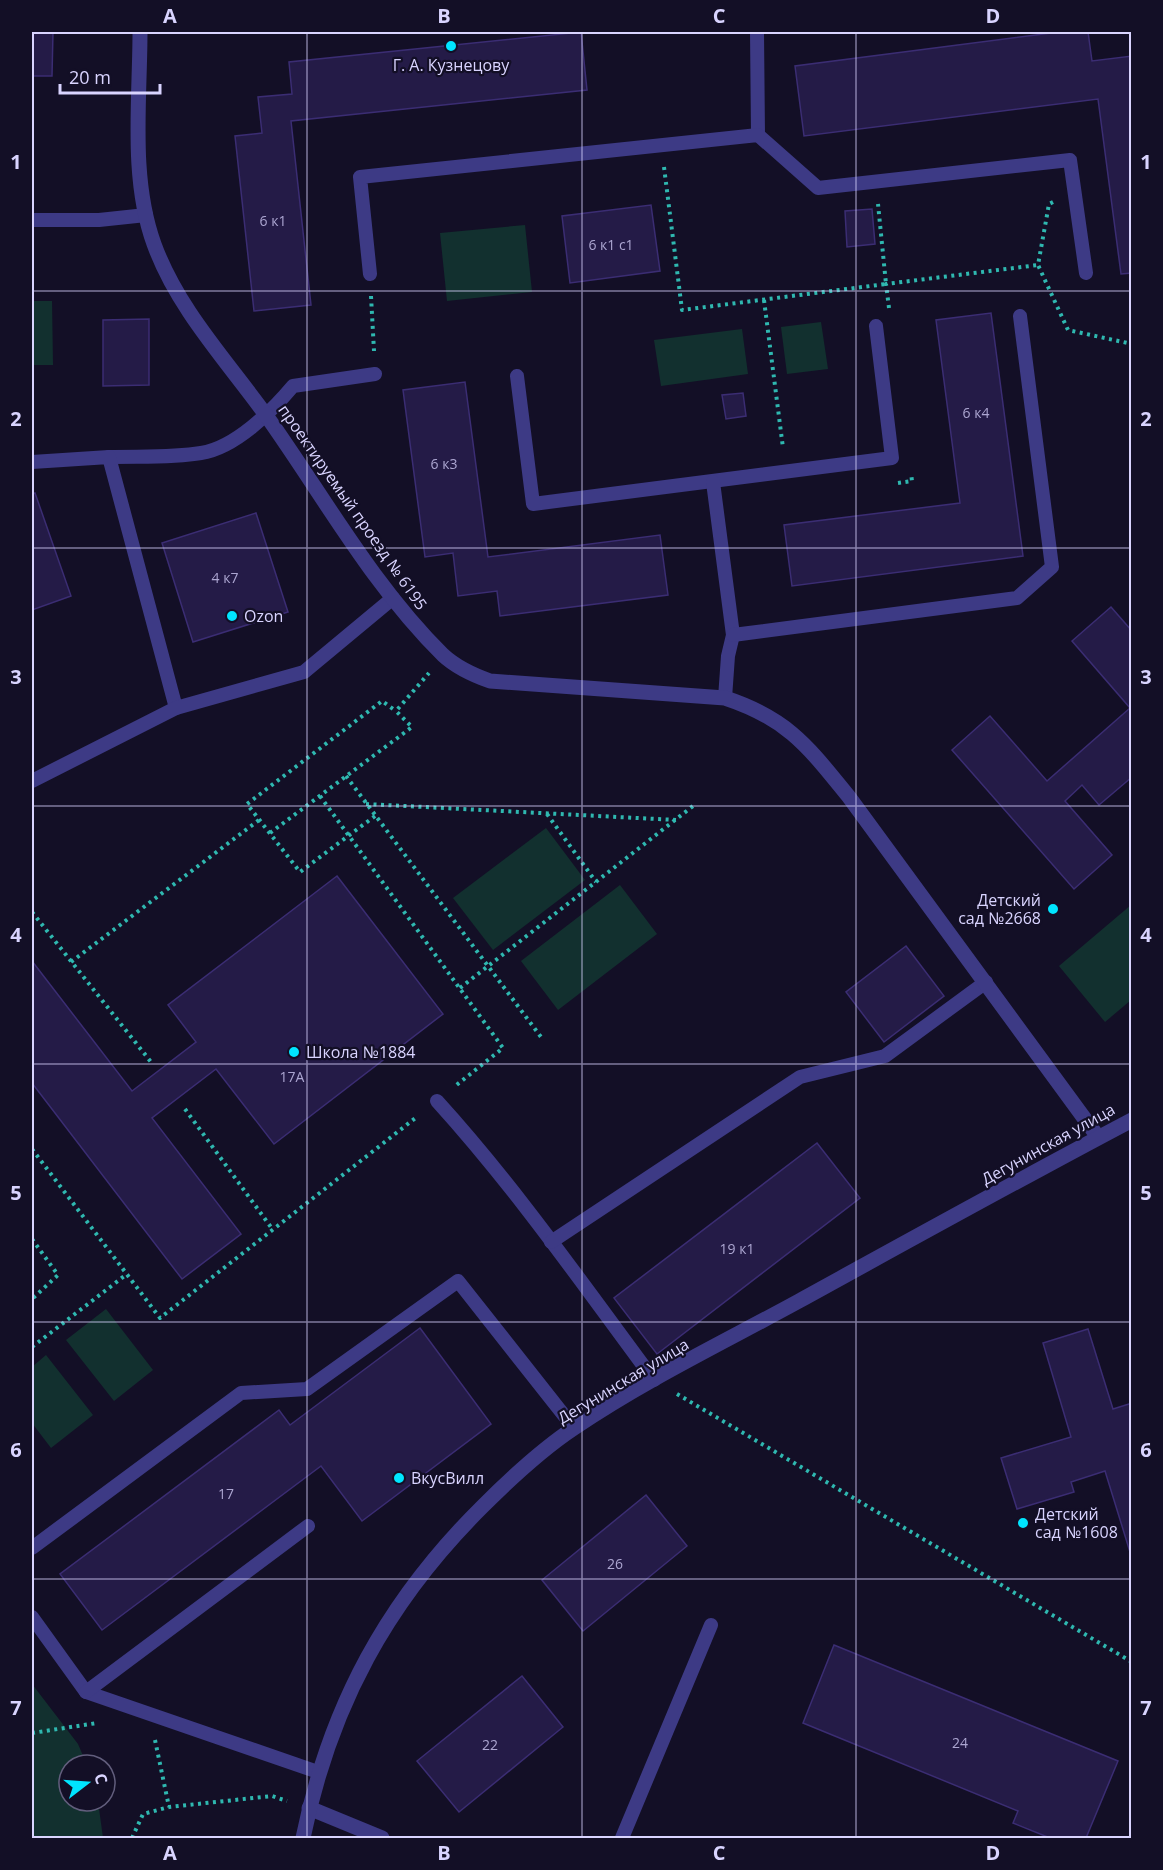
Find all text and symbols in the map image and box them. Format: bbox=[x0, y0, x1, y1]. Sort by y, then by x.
text: A bbox=[163, 2, 177, 29]
text: B bbox=[437, 2, 451, 29]
text: C bbox=[713, 2, 726, 29]
text: D bbox=[986, 2, 1000, 29]
marker: Г. А. Кузнецову bbox=[444, 39, 458, 53]
place label: Г. А. Кузнецову bbox=[393, 54, 510, 76]
scale bar bbox=[60, 57, 160, 95]
text: 20 m bbox=[69, 65, 111, 89]
text: 1 bbox=[10, 148, 22, 175]
text: 1 bbox=[1140, 148, 1152, 175]
house number: 6 к1 bbox=[260, 211, 286, 230]
house number: 6 к1 с1 bbox=[588, 235, 634, 254]
street label: проектируемый проезд № 6195 bbox=[273, 400, 433, 614]
house number: 6 к4 bbox=[963, 403, 989, 422]
text: 2 bbox=[10, 405, 22, 432]
text: 2 bbox=[1140, 405, 1152, 432]
house number: 6 к3 bbox=[431, 454, 457, 473]
house number: 4 к7 bbox=[212, 568, 238, 587]
place label: Ozon bbox=[244, 605, 283, 627]
marker: Ozon bbox=[225, 609, 239, 623]
text: 3 bbox=[10, 663, 22, 690]
text: 3 bbox=[1140, 663, 1152, 690]
place label: Детский сад №2668 bbox=[958, 889, 1041, 929]
marker: Детский сад №2668 bbox=[1046, 902, 1060, 916]
text: 4 bbox=[10, 921, 22, 948]
text: 4 bbox=[1140, 921, 1152, 948]
place label: Школа №1884 bbox=[306, 1041, 416, 1063]
marker: Школа №1884 bbox=[287, 1045, 301, 1059]
house number: 17А bbox=[280, 1067, 305, 1086]
street label: Дегунинская улица bbox=[977, 1098, 1119, 1190]
text: 5 bbox=[10, 1179, 22, 1206]
text: 5 bbox=[1140, 1179, 1152, 1206]
house number: 19 к1 bbox=[720, 1239, 754, 1258]
street label: Дегунинская улица bbox=[553, 1333, 693, 1429]
text: 6 bbox=[10, 1436, 22, 1463]
text: 6 bbox=[1140, 1436, 1152, 1463]
place label: ВкусВилл bbox=[411, 1467, 484, 1489]
marker: ВкусВилл bbox=[392, 1471, 406, 1485]
house number: 17 bbox=[218, 1484, 234, 1503]
place label: Детский сад №1608 bbox=[1035, 1503, 1118, 1543]
marker: Детский сад №1608 bbox=[1016, 1516, 1030, 1530]
house number: 26 bbox=[607, 1554, 623, 1573]
text: 7 bbox=[10, 1694, 22, 1721]
text: 7 bbox=[1140, 1694, 1152, 1721]
house number: 24 bbox=[952, 1733, 968, 1752]
house number: 22 bbox=[482, 1735, 498, 1754]
north arrow bbox=[57, 1753, 117, 1813]
text: С bbox=[89, 1771, 113, 1787]
text: A bbox=[163, 1839, 177, 1866]
text: B bbox=[437, 1839, 451, 1866]
text: C bbox=[713, 1839, 726, 1866]
text: D bbox=[986, 1839, 1000, 1866]

